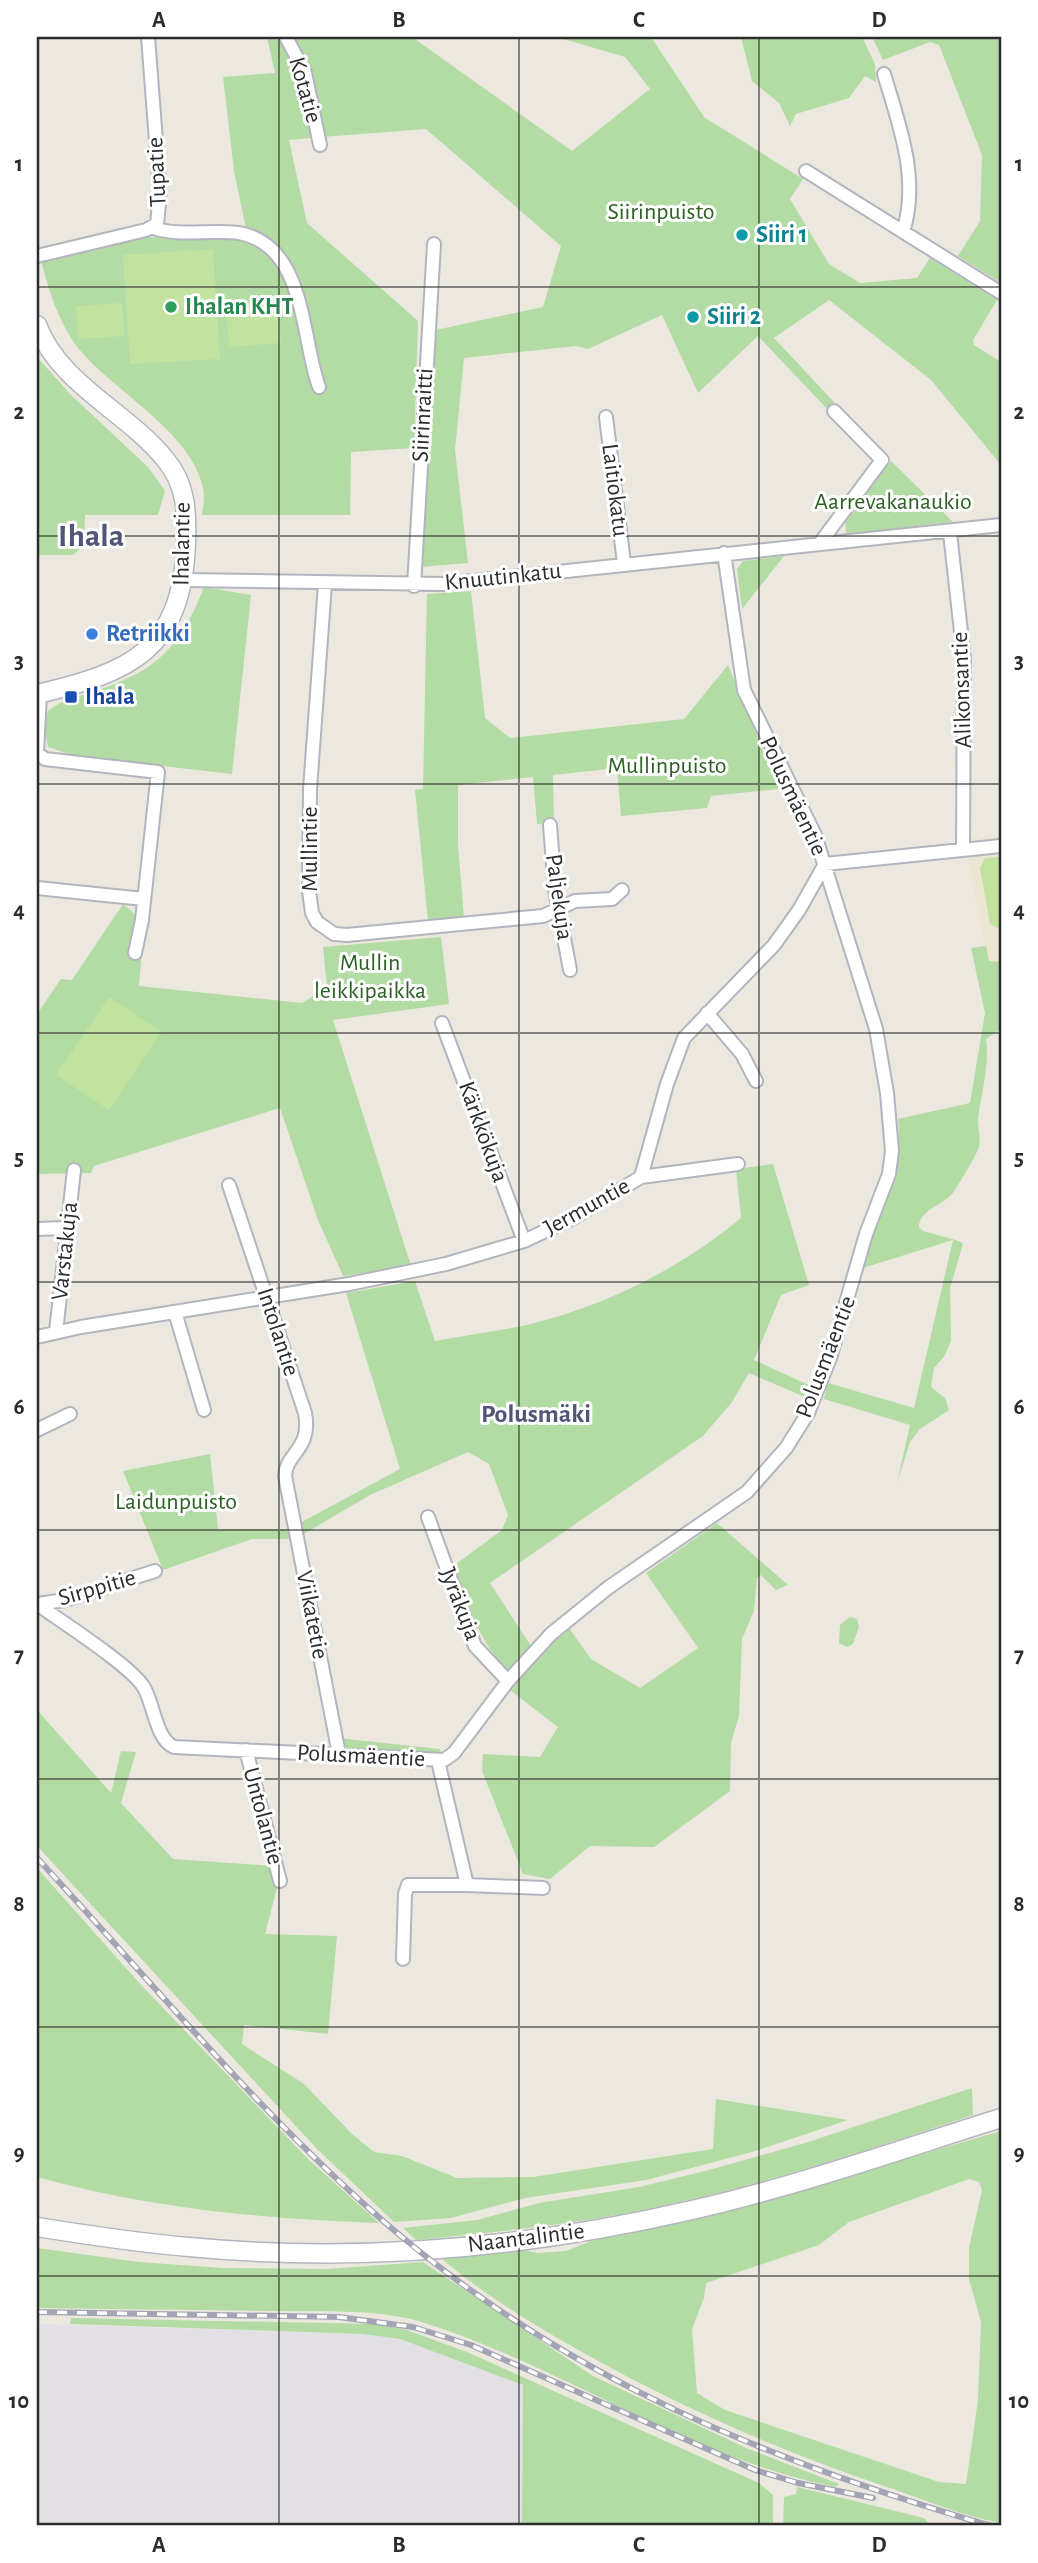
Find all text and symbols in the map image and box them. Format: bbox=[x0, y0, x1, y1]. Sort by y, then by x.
text: A bbox=[152, 9, 166, 32]
text: B bbox=[392, 9, 406, 32]
text: C bbox=[633, 9, 645, 32]
text: D bbox=[871, 9, 887, 32]
street label: Kotatie bbox=[284, 54, 326, 126]
street label: Tupatie bbox=[143, 136, 171, 208]
text: 1 bbox=[15, 153, 23, 176]
text: 1 bbox=[1015, 153, 1023, 176]
park label: Siirinpuisto bbox=[607, 200, 715, 224]
place label: Siiri 1 bbox=[756, 223, 807, 247]
marker: Siiri 1 bbox=[734, 227, 750, 243]
place label: Ihalan KHT bbox=[185, 295, 293, 319]
marker: Ihalan KHT bbox=[163, 299, 179, 315]
place label: Siiri 2 bbox=[707, 305, 761, 329]
marker: Siiri 2 bbox=[685, 309, 701, 325]
street label: Siirinraitti bbox=[409, 367, 437, 463]
text: 2 bbox=[14, 401, 25, 424]
text: 2 bbox=[1014, 401, 1025, 424]
street label: Laitiokatu bbox=[597, 442, 633, 538]
park label: Aarrevakanaukio bbox=[814, 490, 972, 514]
street label: Ihalantie bbox=[169, 502, 195, 586]
district label: Ihala bbox=[58, 520, 124, 552]
street label: Knuutinkatu bbox=[444, 559, 562, 595]
place label: Retriikki bbox=[106, 622, 190, 646]
marker: Retriikki bbox=[84, 626, 100, 642]
street label: Alikonsantie bbox=[948, 631, 976, 749]
text: 3 bbox=[14, 650, 24, 673]
text: 3 bbox=[1014, 650, 1024, 673]
place label: Ihala bbox=[85, 685, 135, 709]
marker: Ihala bbox=[63, 689, 79, 705]
street label: Polusmäentie bbox=[755, 733, 831, 859]
park label: Mullinpuisto bbox=[608, 754, 727, 778]
street label: Mullintie bbox=[298, 806, 322, 892]
street label: Paljekuja bbox=[541, 852, 577, 942]
text: 4 bbox=[13, 899, 25, 922]
text: 4 bbox=[1013, 899, 1025, 922]
park label: Mullin leikkipaikka bbox=[314, 951, 426, 1003]
street label: Kärkkökuja bbox=[454, 1078, 512, 1186]
text: 5 bbox=[14, 1147, 24, 1170]
text: 5 bbox=[1014, 1147, 1024, 1170]
street label: Jermuntie bbox=[540, 1174, 634, 1240]
street label: Varstakuja bbox=[48, 1200, 82, 1302]
street label: Intolantie bbox=[252, 1285, 304, 1379]
street label: Polusmäentie bbox=[792, 1293, 860, 1421]
text: 6 bbox=[13, 1396, 25, 1419]
text: 6 bbox=[1013, 1396, 1025, 1419]
district label: Polusmäki bbox=[481, 1401, 591, 1427]
park label: Laidunpuisto bbox=[115, 1490, 237, 1514]
street label: Jyräkuja bbox=[435, 1564, 485, 1644]
street label: Sirppitie bbox=[55, 1565, 139, 1611]
street label: Viikatetie bbox=[292, 1569, 332, 1661]
text: 7 bbox=[14, 1644, 24, 1667]
text: 7 bbox=[1014, 1644, 1024, 1667]
street label: Polusmäentie bbox=[296, 1741, 426, 1771]
street label: Untolantie bbox=[239, 1765, 287, 1867]
text: 8 bbox=[13, 1893, 25, 1916]
text: 8 bbox=[1013, 1893, 1025, 1916]
text: 9 bbox=[13, 2142, 25, 2165]
text: 9 bbox=[1013, 2142, 1025, 2165]
street label: Naantalintie bbox=[466, 2219, 586, 2257]
text: 10 bbox=[9, 2390, 29, 2413]
text: 10 bbox=[1009, 2390, 1029, 2413]
text: A bbox=[152, 2534, 166, 2557]
text: B bbox=[392, 2534, 406, 2557]
text: C bbox=[633, 2534, 645, 2557]
text: D bbox=[871, 2534, 887, 2557]

